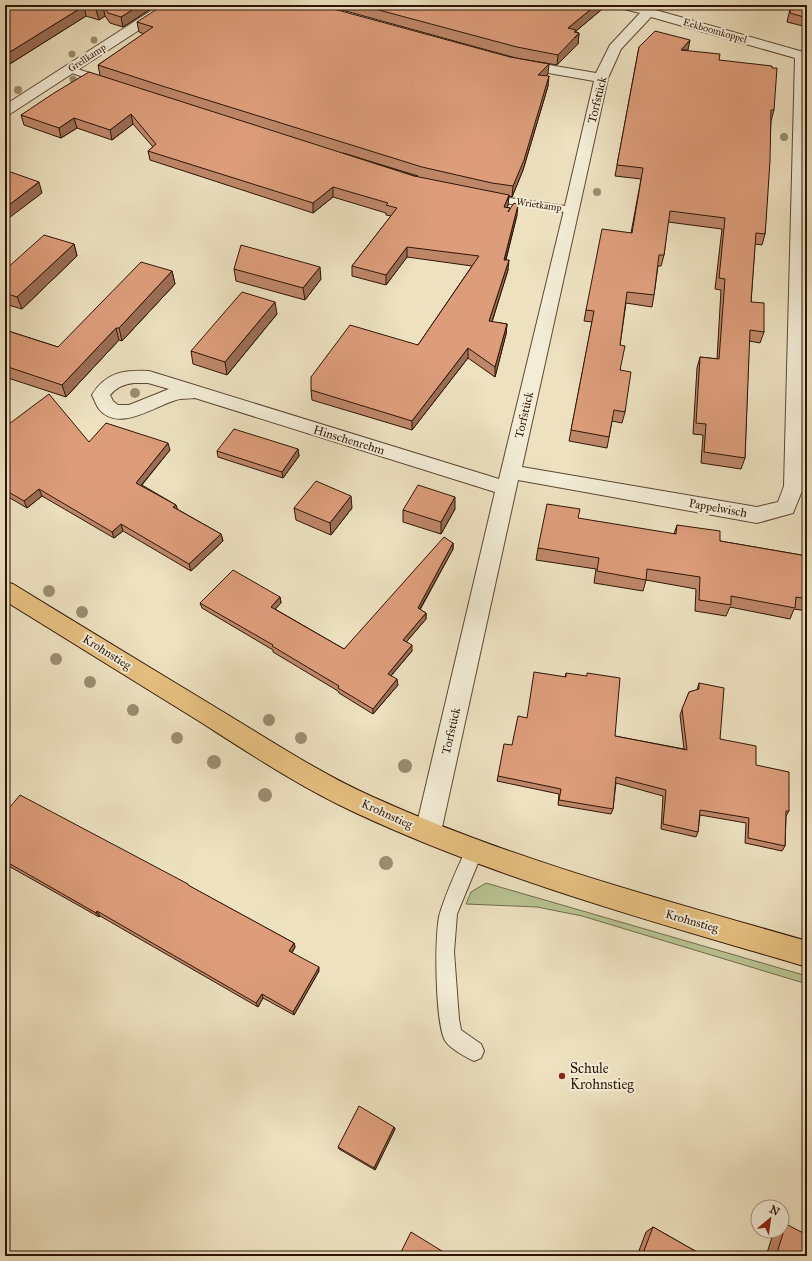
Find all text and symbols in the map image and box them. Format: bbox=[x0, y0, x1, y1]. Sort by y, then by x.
street label: Eekboomkoppel bbox=[682, 16, 749, 46]
street label: Grellkamp bbox=[66, 41, 108, 75]
street label: Torfstück bbox=[584, 75, 610, 125]
street label: Wrietkamp bbox=[516, 196, 562, 214]
street label: Torfstück bbox=[512, 390, 536, 440]
street label: Hinschenrehm bbox=[312, 423, 386, 457]
street label: Pappelwisch bbox=[688, 496, 749, 520]
street label: Krohnstieg bbox=[80, 632, 134, 673]
street label: Torfstück bbox=[439, 706, 463, 756]
street label: Krohnstieg bbox=[359, 796, 415, 833]
street label: Krohnstieg bbox=[664, 907, 721, 936]
place label: Schule Krohnstieg bbox=[570, 1060, 634, 1093]
marker: Schule Krohnstieg bbox=[557, 1071, 567, 1081]
north arrow bbox=[750, 1199, 790, 1239]
text: N bbox=[767, 1203, 782, 1219]

